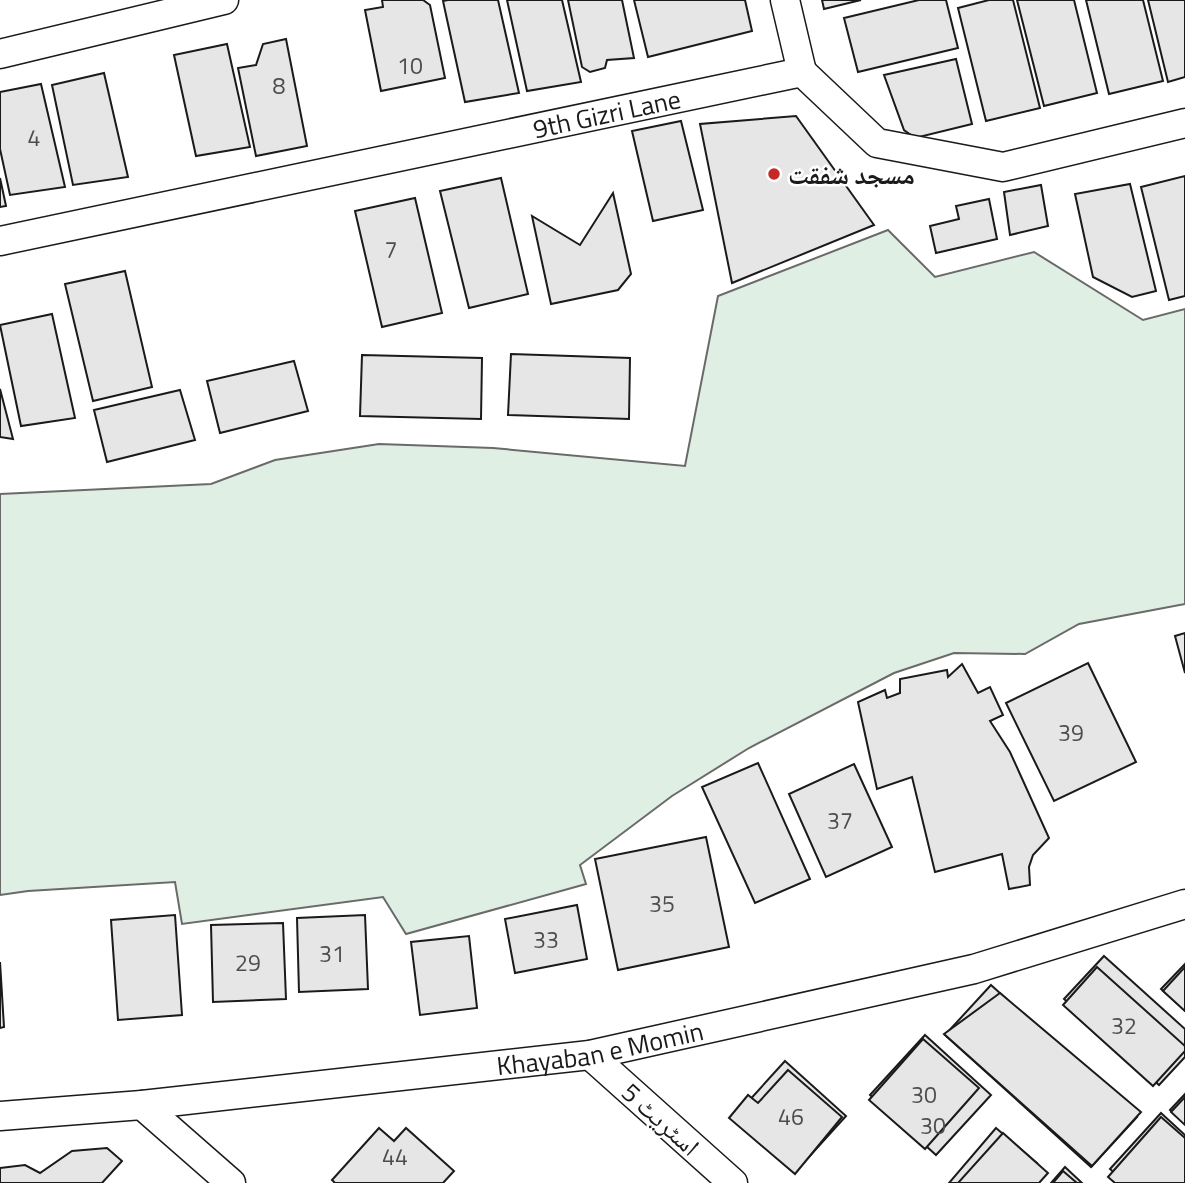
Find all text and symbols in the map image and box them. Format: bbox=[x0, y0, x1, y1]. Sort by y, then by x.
house number: 10 bbox=[397, 48, 423, 83]
house number: 8 bbox=[273, 68, 286, 103]
street label: 9th Gizri Lane bbox=[529, 79, 684, 148]
house number: 4 bbox=[28, 120, 40, 155]
place label: مسجد شفقت bbox=[788, 155, 915, 194]
marker: مسجد شفقت bbox=[766, 166, 782, 182]
house number: 7 bbox=[385, 232, 397, 267]
house number: 39 bbox=[1058, 715, 1084, 750]
house number: 37 bbox=[827, 803, 853, 838]
house number: 35 bbox=[649, 886, 675, 921]
house number: 33 bbox=[533, 922, 559, 957]
house number: 31 bbox=[319, 936, 345, 971]
house number: 29 bbox=[235, 945, 261, 980]
house number: 32 bbox=[1111, 1008, 1137, 1043]
street label: Khayaban e Momin bbox=[495, 1011, 707, 1085]
street label: اسٹریٹ 5 bbox=[613, 1073, 709, 1165]
house number: 30 bbox=[911, 1077, 937, 1112]
house number: 46 bbox=[778, 1099, 804, 1134]
house number: 30 bbox=[920, 1108, 946, 1143]
house number: 44 bbox=[382, 1139, 408, 1174]

